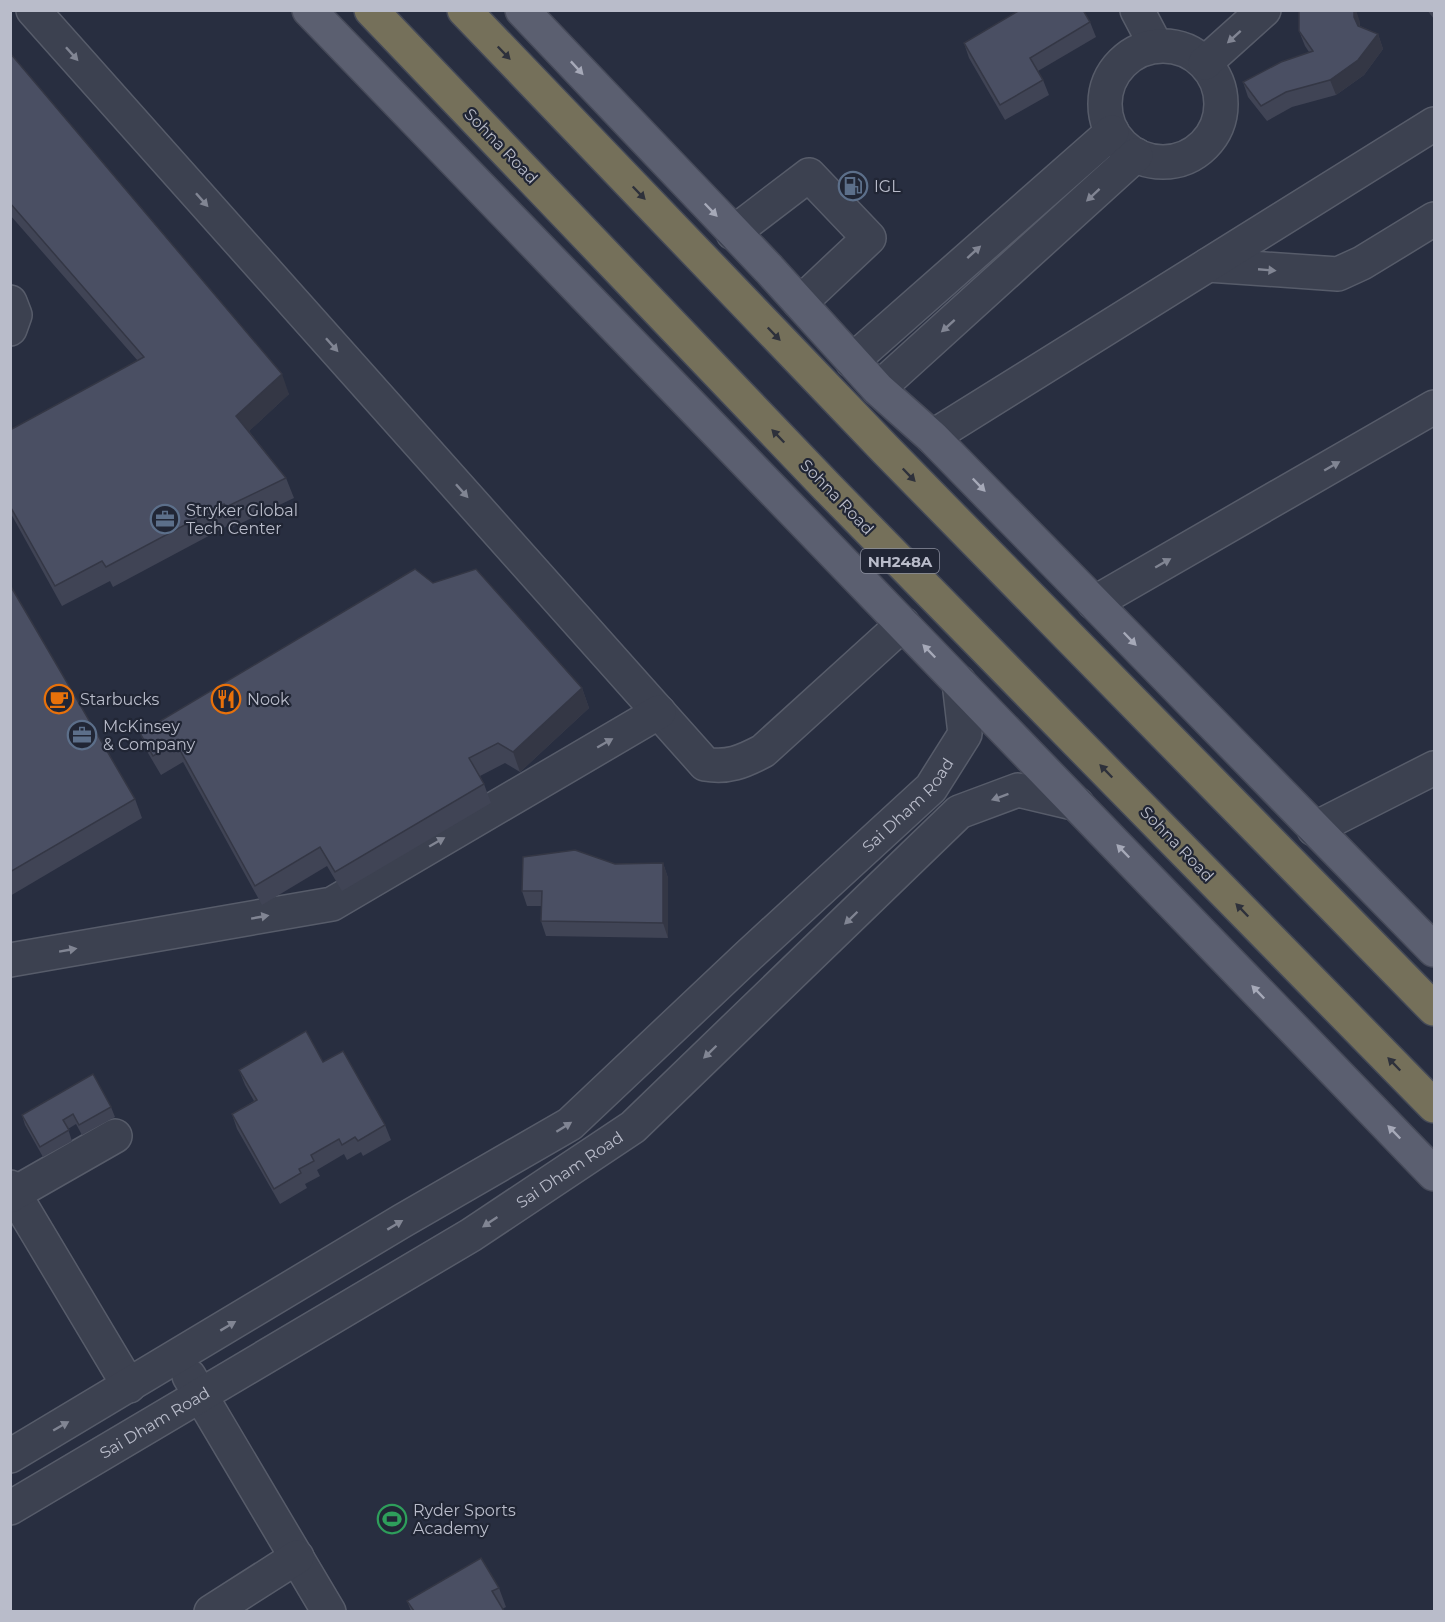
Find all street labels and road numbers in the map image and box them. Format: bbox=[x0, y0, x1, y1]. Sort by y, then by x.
street label: Sohna Road bbox=[460, 105, 542, 187]
street label: Sohna Road bbox=[796, 456, 878, 538]
road number: NH248A bbox=[861, 549, 939, 573]
street label: Sai Dham Road bbox=[858, 754, 957, 856]
street label: Sohna Road bbox=[1136, 803, 1218, 885]
street label: Sai Dham Road bbox=[512, 1127, 626, 1212]
street label: Sai Dham Road bbox=[96, 1383, 213, 1462]

